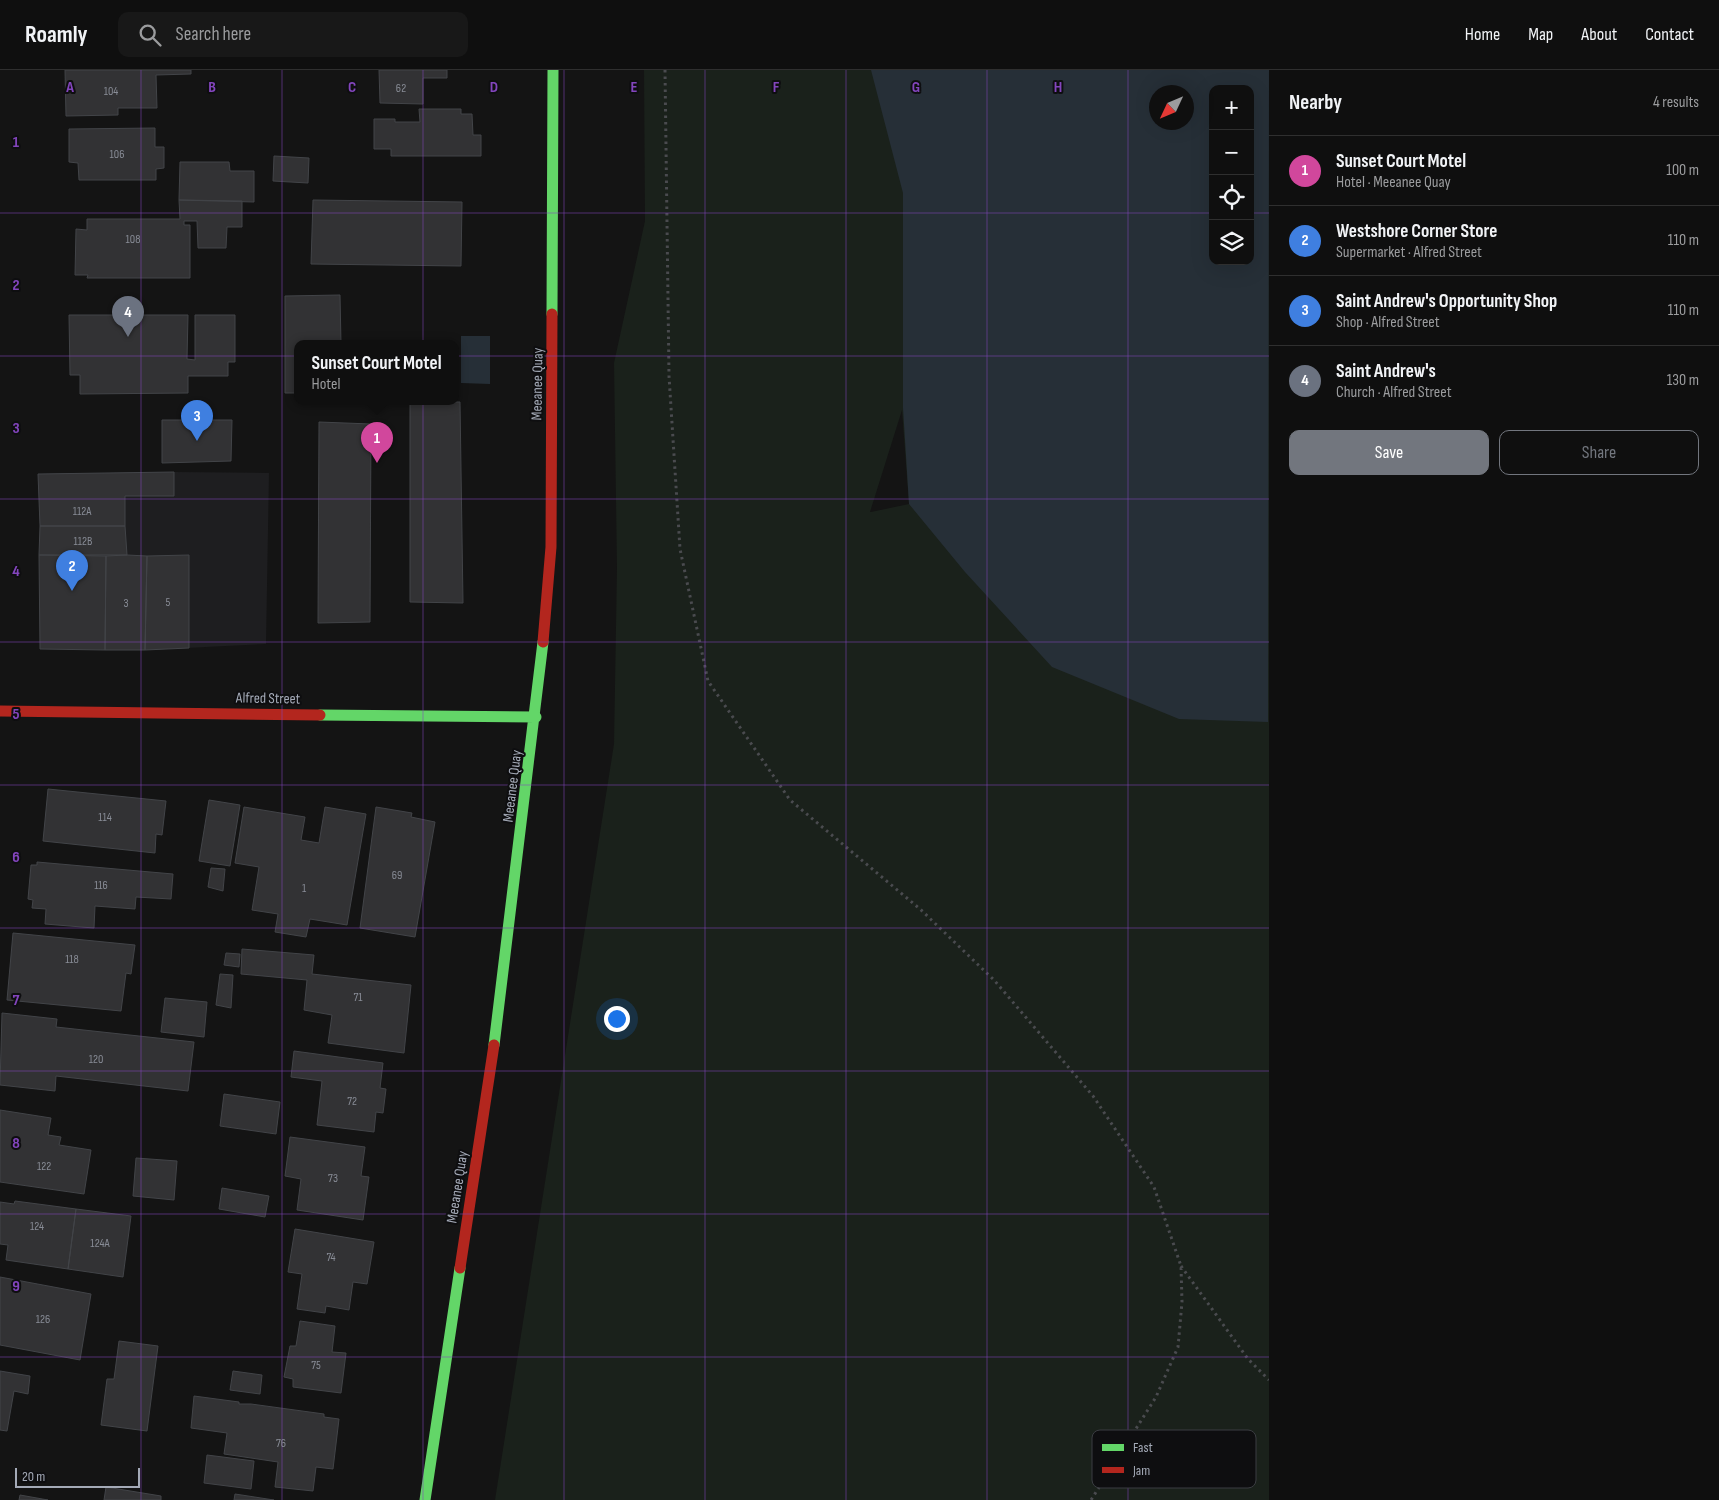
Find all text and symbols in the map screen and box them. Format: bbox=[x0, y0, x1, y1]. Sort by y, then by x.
search box bbox=[118, 12, 468, 57]
text: Roamly bbox=[25, 20, 88, 49]
icon: search bbox=[136, 21, 164, 49]
text: Search here bbox=[176, 23, 251, 46]
text: Home bbox=[1465, 24, 1500, 45]
text: Map bbox=[1528, 24, 1553, 45]
text: About bbox=[1581, 24, 1617, 45]
text: Contact bbox=[1645, 24, 1694, 45]
text: A bbox=[65, 78, 74, 97]
text: B bbox=[208, 78, 216, 97]
text: C bbox=[348, 78, 356, 97]
text: D bbox=[490, 78, 498, 97]
text: E bbox=[631, 78, 638, 97]
text: F bbox=[773, 78, 780, 97]
text: G bbox=[912, 78, 920, 97]
text: H bbox=[1054, 78, 1062, 97]
house number: 62 bbox=[396, 81, 406, 96]
house number: 104 bbox=[104, 84, 118, 99]
north arrow bbox=[1149, 85, 1194, 130]
map controls bbox=[1209, 85, 1254, 265]
button: + bbox=[1209, 85, 1254, 130]
text: Nearby bbox=[1289, 90, 1342, 115]
text: 4 results bbox=[1653, 93, 1699, 112]
button: − bbox=[1209, 130, 1254, 175]
text: 1 bbox=[13, 133, 20, 152]
house number: 106 bbox=[110, 147, 124, 162]
text: Sunset Court Motel bbox=[1336, 150, 1466, 173]
text: 1 bbox=[1302, 161, 1308, 180]
text: 100 m bbox=[1666, 161, 1699, 180]
text: Hotel · Meeanee Quay bbox=[1336, 173, 1451, 192]
button: locate bbox=[1209, 175, 1254, 220]
button: layers bbox=[1209, 220, 1254, 265]
text: Westshore Corner Store bbox=[1336, 220, 1497, 243]
text: 2 bbox=[1301, 231, 1309, 250]
text: 110 m bbox=[1668, 231, 1699, 250]
house number: 108 bbox=[126, 232, 140, 247]
text: Supermarket · Alfred Street bbox=[1336, 243, 1482, 262]
text: 2 bbox=[12, 276, 20, 295]
text: Saint Andrew's Opportunity Shop bbox=[1336, 290, 1557, 313]
pin: 4 bbox=[112, 296, 144, 337]
text: 3 bbox=[1301, 301, 1309, 320]
text: 110 m bbox=[1668, 301, 1699, 320]
text: Shop · Alfred Street bbox=[1336, 313, 1440, 332]
popup bbox=[294, 340, 459, 405]
street label: Meeanee Quay bbox=[527, 347, 548, 421]
text: Sunset Court Motel bbox=[312, 352, 442, 375]
text: Saint Andrew's bbox=[1336, 360, 1436, 383]
text: 4 bbox=[1301, 371, 1309, 390]
text: 130 m bbox=[1667, 371, 1699, 390]
text: Hotel bbox=[312, 375, 340, 394]
text: Church · Alfred Street bbox=[1336, 383, 1452, 402]
pin: 3 bbox=[181, 400, 213, 441]
text: 3 bbox=[12, 419, 20, 438]
pin: 1 bbox=[361, 422, 393, 463]
button: Save bbox=[1289, 430, 1489, 475]
button: Share bbox=[1499, 430, 1699, 475]
house number: 112A bbox=[73, 504, 92, 519]
house number: 112B bbox=[74, 534, 92, 549]
pin: 2 bbox=[56, 550, 88, 591]
text: 4 bbox=[12, 562, 20, 581]
house number: 5 bbox=[166, 595, 171, 610]
house number: 3 bbox=[123, 596, 129, 611]
street label: Alfred Street bbox=[235, 688, 301, 709]
text: 5 bbox=[12, 705, 20, 724]
street label: Meeanee Quay bbox=[499, 749, 526, 823]
house number: 114 bbox=[98, 810, 112, 825]
text: 6 bbox=[12, 848, 20, 867]
house number: 69 bbox=[392, 868, 402, 883]
house number: 116 bbox=[94, 878, 108, 893]
house number: 1 bbox=[302, 881, 307, 896]
house number: 118 bbox=[65, 952, 79, 967]
house number: 71 bbox=[353, 990, 363, 1005]
text: 7 bbox=[13, 991, 20, 1010]
your location bbox=[604, 1006, 630, 1032]
house number: 120 bbox=[89, 1052, 103, 1067]
house number: 72 bbox=[347, 1094, 357, 1109]
text: 8 bbox=[12, 1134, 20, 1153]
street label: Meeanee Quay bbox=[442, 1149, 473, 1224]
house number: 122 bbox=[37, 1159, 51, 1174]
house number: 73 bbox=[328, 1171, 338, 1186]
house number: 124 bbox=[30, 1219, 44, 1234]
house number: 124A bbox=[90, 1236, 111, 1251]
house number: 74 bbox=[326, 1250, 336, 1265]
text: 9 bbox=[12, 1277, 20, 1296]
house number: 126 bbox=[36, 1312, 50, 1327]
house number: 75 bbox=[311, 1358, 321, 1373]
legend bbox=[1092, 1430, 1256, 1488]
house number: 76 bbox=[276, 1436, 286, 1451]
text: Fast bbox=[1133, 1439, 1153, 1456]
text: Jam bbox=[1132, 1462, 1150, 1479]
scale bar bbox=[15, 1465, 140, 1488]
text: 20 m bbox=[22, 1468, 45, 1485]

